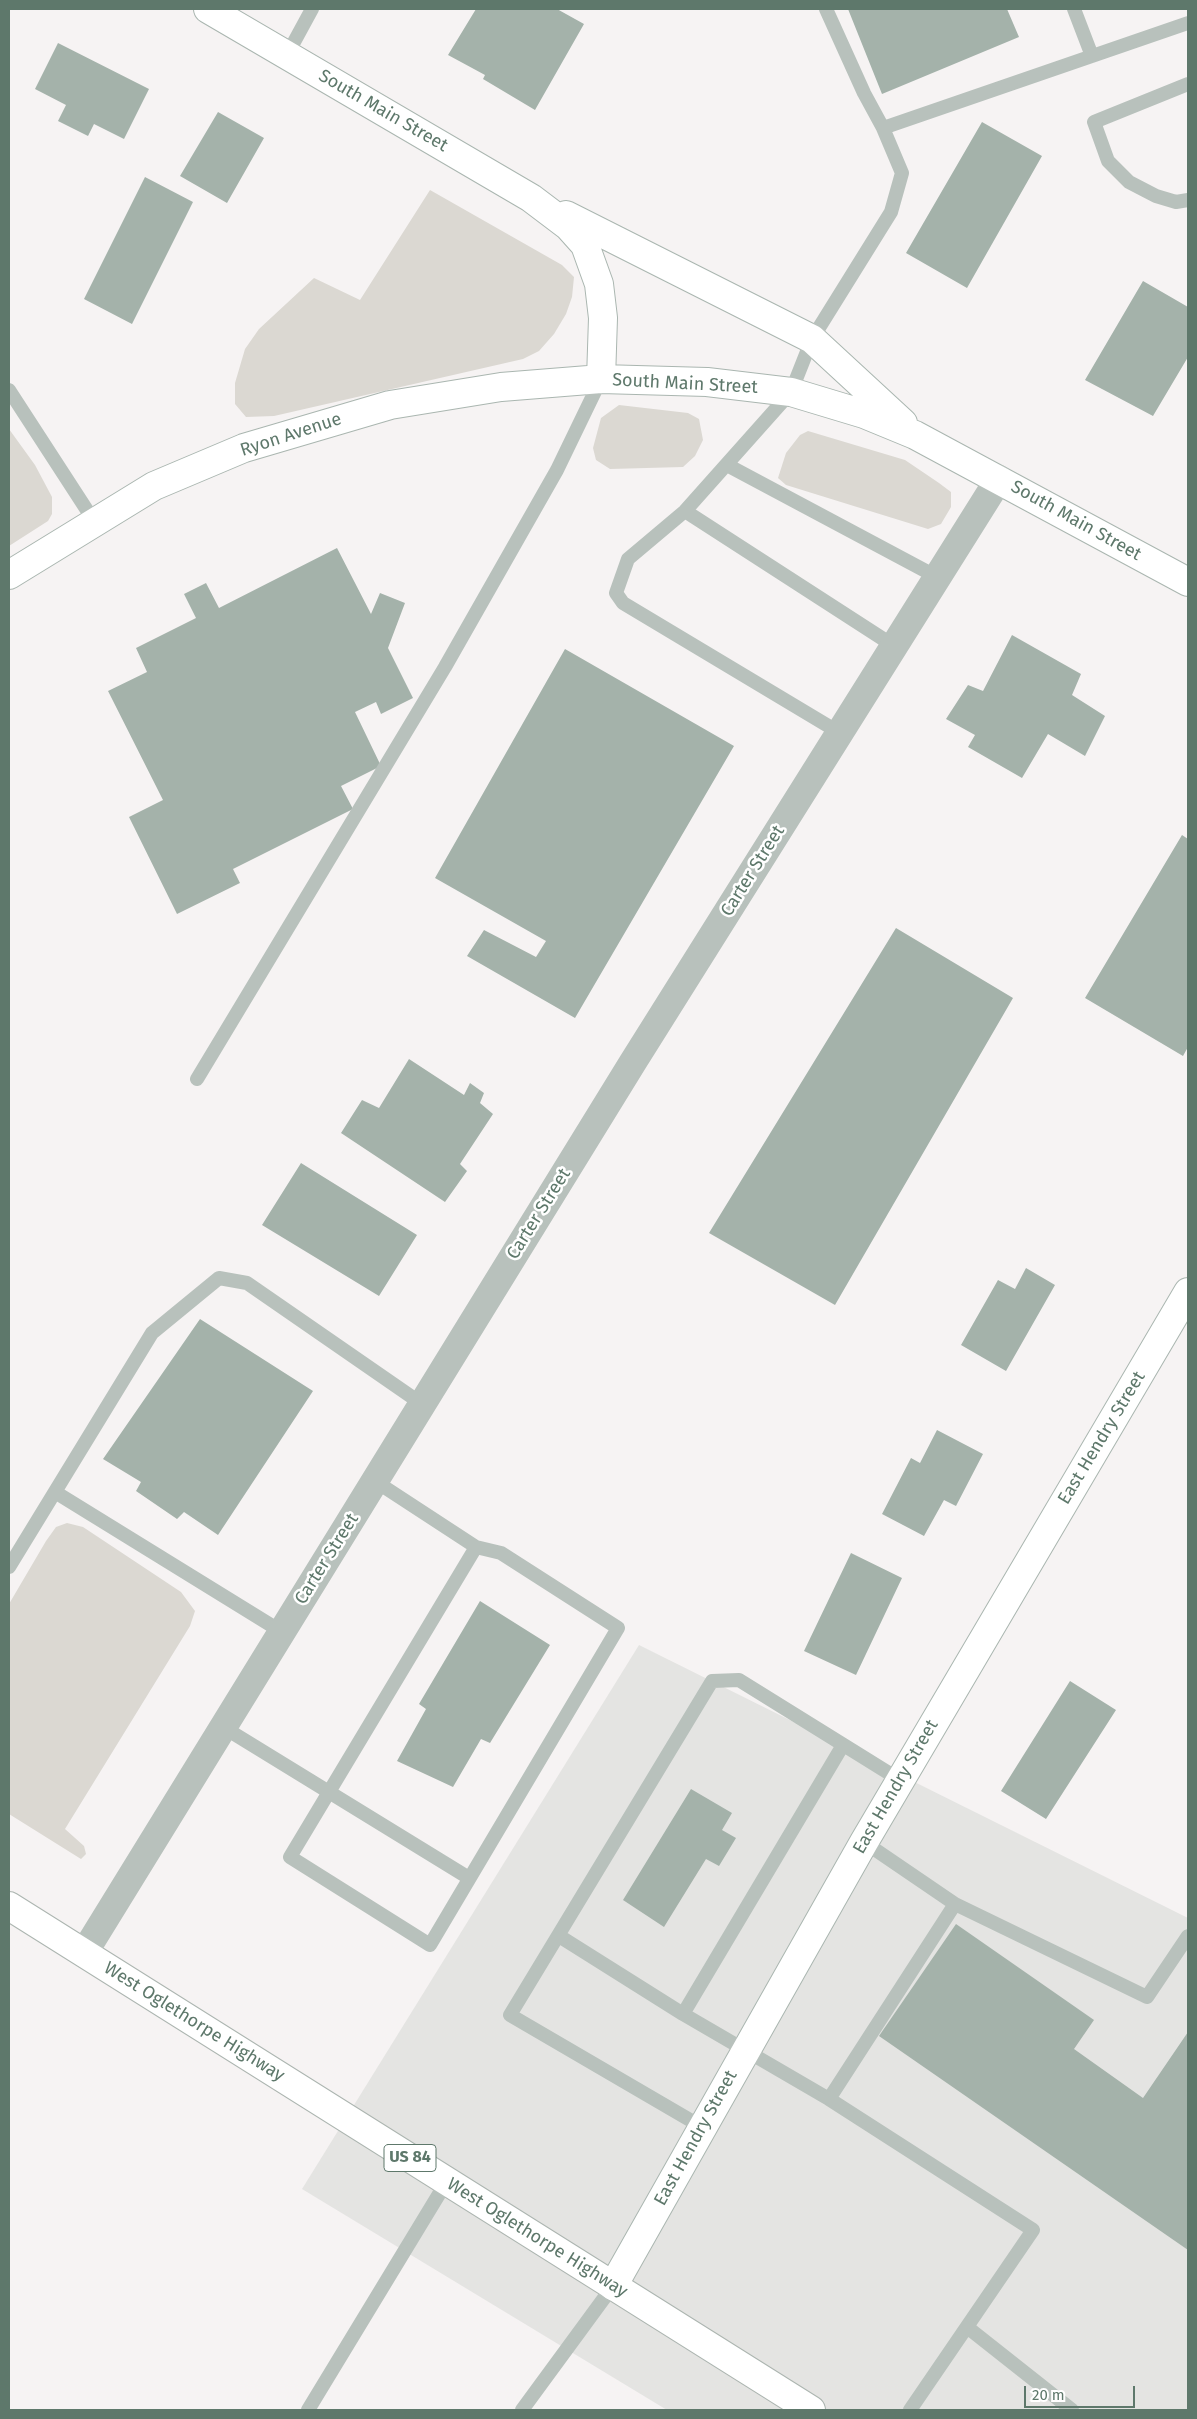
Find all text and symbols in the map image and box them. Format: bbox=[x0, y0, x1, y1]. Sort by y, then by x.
street label: South Main Street bbox=[315, 65, 451, 157]
street label: South Main Street bbox=[612, 369, 758, 399]
street label: Ryon Avenue bbox=[238, 408, 344, 462]
street label: South Main Street bbox=[1007, 476, 1145, 566]
street label: Carter Street bbox=[716, 822, 790, 920]
street label: Carter Street bbox=[502, 1165, 576, 1263]
street label: East Hendry Street bbox=[1054, 1368, 1150, 1508]
street label: Carter Street bbox=[290, 1510, 364, 1608]
street label: East Hendry Street bbox=[849, 1716, 943, 1858]
street label: West Oglethorpe Highway bbox=[100, 1957, 288, 2087]
street label: East Hendry Street bbox=[650, 2067, 742, 2209]
road number: US 84 bbox=[384, 2144, 436, 2172]
street label: West Oglethorpe Highway bbox=[443, 2173, 631, 2303]
scale bar bbox=[1027, 2376, 1138, 2408]
text: 20 m bbox=[1032, 2386, 1065, 2404]

